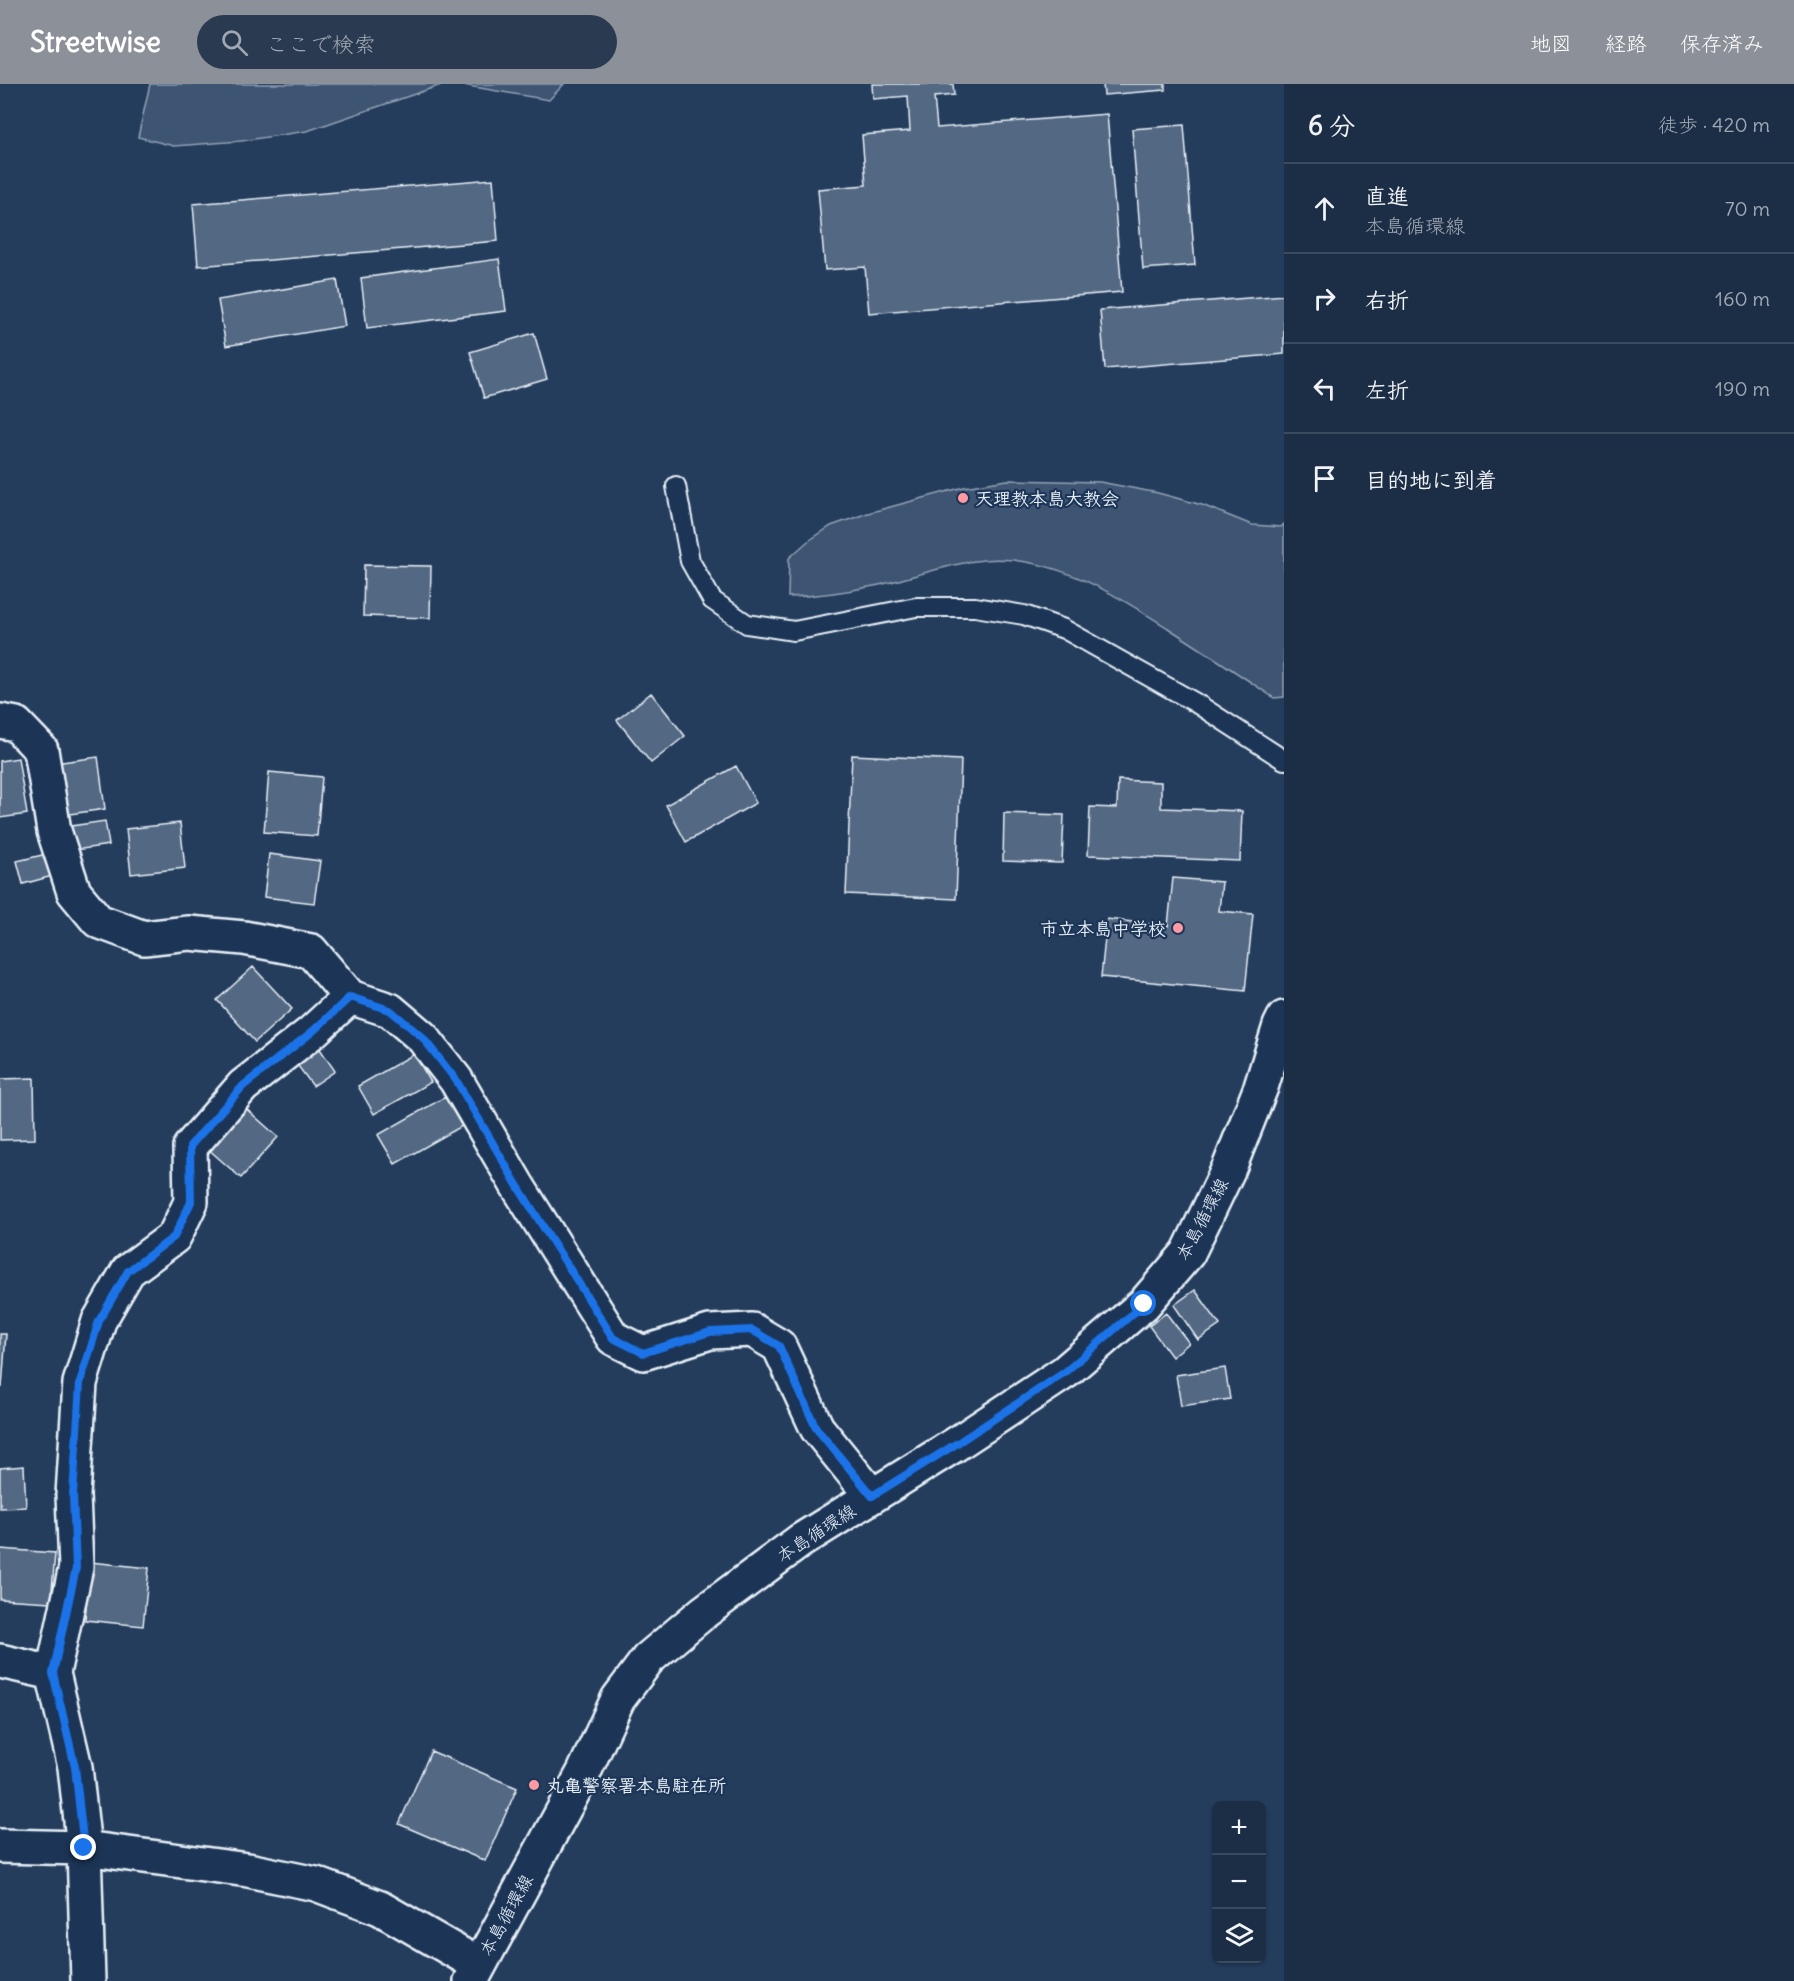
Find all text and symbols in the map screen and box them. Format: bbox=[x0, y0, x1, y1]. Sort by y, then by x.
search box bbox=[197, 15, 617, 69]
text: Streetwise bbox=[30, 24, 161, 60]
icon: search bbox=[218, 26, 251, 59]
text: ここで検索 bbox=[266, 30, 376, 58]
text: 地図 bbox=[1530, 30, 1572, 57]
text: 経路 bbox=[1605, 30, 1647, 57]
text: 保存済み bbox=[1680, 30, 1764, 57]
text: 6 分 bbox=[1308, 109, 1355, 142]
text: 徒歩 · 420 m bbox=[1658, 112, 1770, 137]
text: 直進 bbox=[1365, 182, 1409, 210]
icon: ahead bbox=[1308, 192, 1341, 225]
text: 70 m bbox=[1725, 196, 1770, 221]
text: 本島循環線 bbox=[1365, 213, 1465, 238]
icon: right bbox=[1308, 282, 1341, 315]
text: 右折 bbox=[1365, 286, 1409, 314]
text: 160 m bbox=[1715, 286, 1770, 311]
icon: left bbox=[1308, 372, 1341, 405]
text: 左折 bbox=[1365, 376, 1409, 404]
text: 190 m bbox=[1715, 376, 1770, 401]
icon: arrive bbox=[1308, 462, 1341, 495]
text: 目的地に到着 bbox=[1365, 466, 1497, 494]
place label: 天理教本島大教会 bbox=[975, 487, 1119, 510]
marker: 天理教本島大教会 bbox=[956, 491, 970, 505]
place label: 市立本島中学校 bbox=[1040, 917, 1166, 940]
marker: 市立本島中学校 bbox=[1171, 921, 1185, 935]
street label: 本島循環線 bbox=[1171, 1174, 1233, 1264]
route start bbox=[1130, 1290, 1156, 1316]
street label: 本島循環線 bbox=[772, 1499, 860, 1567]
place label: 丸亀警察署本島駐在所 bbox=[546, 1774, 726, 1797]
marker: 丸亀警察署本島駐在所 bbox=[527, 1778, 541, 1792]
map controls bbox=[1212, 1801, 1266, 1963]
button: + bbox=[1212, 1801, 1266, 1855]
route end bbox=[70, 1834, 96, 1860]
button: − bbox=[1212, 1855, 1266, 1909]
street label: 本島循環線 bbox=[474, 1870, 538, 1960]
button: layers bbox=[1212, 1909, 1266, 1963]

